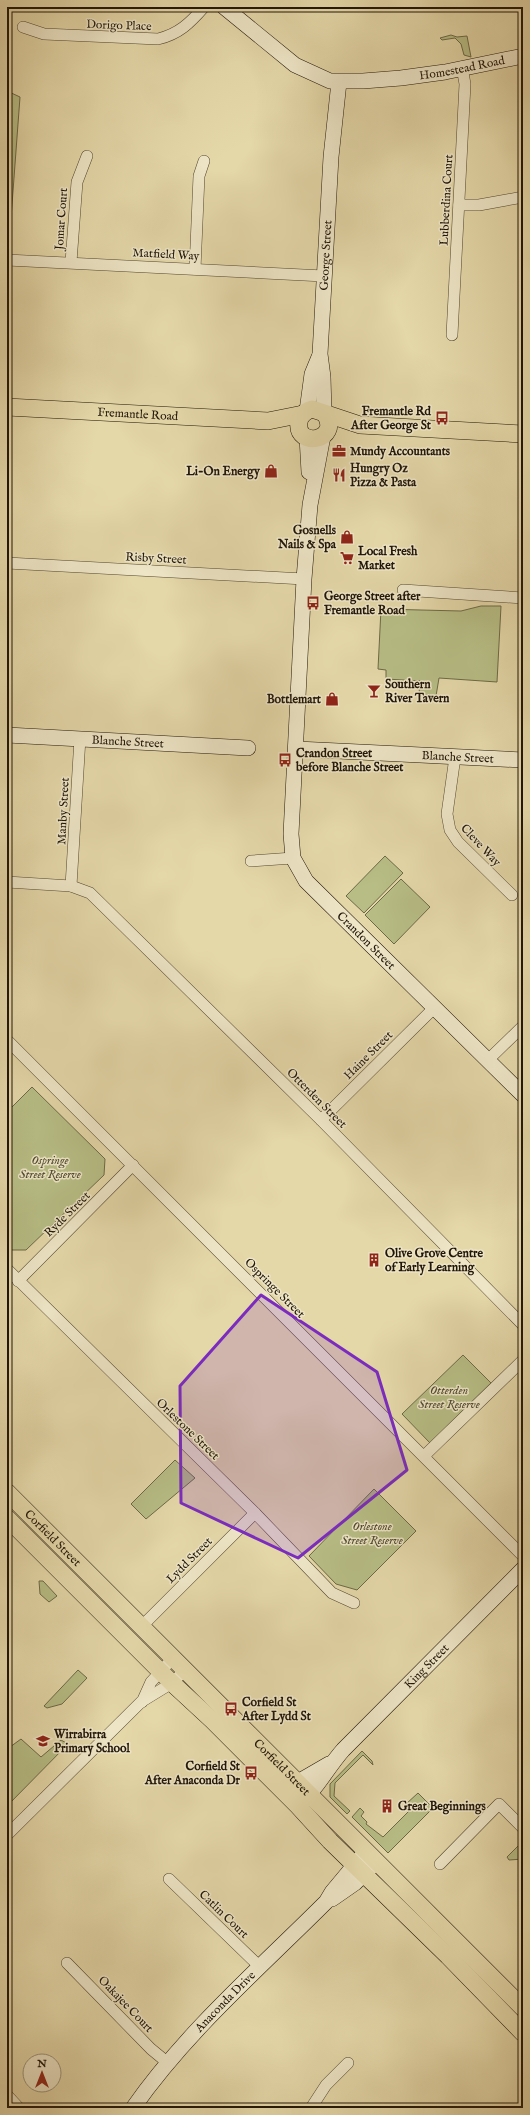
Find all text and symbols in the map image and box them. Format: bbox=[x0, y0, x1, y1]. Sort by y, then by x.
street label: Dorigo Place bbox=[86, 17, 152, 34]
street label: Homestead Road bbox=[418, 53, 507, 83]
street label: Lubberdina Court bbox=[437, 154, 456, 246]
street label: Jomar Court bbox=[52, 187, 72, 253]
street label: George Street bbox=[317, 220, 335, 291]
street label: Matfield Way bbox=[132, 245, 200, 264]
place label: Fremantle Rd After George St bbox=[350, 404, 432, 434]
street label: Fremantle Road bbox=[97, 405, 179, 424]
bus stop icon: Fremantle Rd After George St bbox=[434, 410, 450, 426]
office icon: Mundy Accountants bbox=[331, 443, 347, 459]
place label: Mundy Accountants bbox=[350, 444, 451, 460]
place label: Hungry Oz Pizza & Pasta bbox=[350, 461, 417, 490]
shop icon: Li-On Energy bbox=[263, 463, 279, 479]
place label: Li-On Energy bbox=[185, 464, 261, 480]
restaurant icon: Hungry Oz Pizza & Pasta bbox=[331, 467, 347, 483]
place label: Gosnells Nails & Spa bbox=[277, 523, 337, 553]
shop icon: Gosnells Nails & Spa bbox=[339, 529, 355, 545]
place label: Local Fresh Market bbox=[357, 544, 418, 573]
street label: Risby Street bbox=[125, 549, 187, 568]
supermarket icon: Local Fresh Market bbox=[339, 550, 355, 566]
place label: George Street after Fremantle Road bbox=[324, 589, 421, 618]
bus stop icon: George Street after Fremantle Road bbox=[305, 595, 321, 611]
place label: Southern River Tavern bbox=[385, 677, 450, 706]
bar icon: Southern River Tavern bbox=[366, 683, 382, 699]
shop icon: Bottlemart bbox=[324, 691, 340, 707]
place label: Bottlemart bbox=[267, 692, 322, 707]
street label: Blanche Street bbox=[91, 733, 164, 751]
place label: Crandon Street before Blanche Street bbox=[295, 746, 404, 775]
street label: Blanche Street bbox=[421, 748, 494, 767]
bus stop icon: Crandon Street before Blanche Street bbox=[277, 752, 293, 768]
street label: Manby Street bbox=[54, 777, 73, 845]
street label: Cleve Way bbox=[457, 821, 504, 870]
street label: Crandon Street bbox=[334, 909, 398, 973]
street label: Haine Street bbox=[341, 1028, 396, 1083]
street label: Otterden Street bbox=[283, 1065, 350, 1132]
park label: Ospringe Street Reserve bbox=[19, 1153, 81, 1182]
street label: Ryde Street bbox=[41, 1188, 93, 1240]
place label: Olive Grove Centre of Early Learning bbox=[385, 1246, 483, 1276]
building icon: Olive Grove Centre of Early Learning bbox=[366, 1252, 382, 1268]
street label: Ospringe Street bbox=[241, 1255, 308, 1322]
park label: Otterden Street Reserve bbox=[418, 1383, 480, 1412]
street label: Orlestone Street bbox=[153, 1395, 222, 1463]
street label: Corfield Street bbox=[21, 1507, 84, 1570]
park label: Orlestone Street Reserve bbox=[341, 1519, 403, 1548]
street label: Lydd Street bbox=[163, 1534, 216, 1587]
street label: King Street bbox=[401, 1641, 452, 1692]
place label: Corfield St After Lydd St bbox=[241, 1695, 312, 1725]
bus stop icon: Corfield St After Lydd St bbox=[223, 1701, 239, 1717]
place label: Wirrabirra Primary School bbox=[53, 1727, 130, 1757]
school or university icon: Wirrabirra Primary School bbox=[35, 1733, 51, 1749]
street label: Corfield Street bbox=[250, 1736, 313, 1799]
place label: Corfield St After Anaconda Dr bbox=[144, 1759, 241, 1788]
bus stop icon: Corfield St After Anaconda Dr bbox=[243, 1765, 259, 1781]
building icon: Great Beginnings bbox=[379, 1798, 395, 1814]
place label: Great Beginnings bbox=[398, 1799, 486, 1815]
street label: Catlin Court bbox=[196, 1887, 252, 1942]
street label: Anaconda Drive bbox=[191, 1968, 259, 2036]
street label: Oakajee Court bbox=[95, 1973, 156, 2036]
north arrow bbox=[22, 2053, 62, 2093]
text: N bbox=[36, 2057, 47, 2071]

